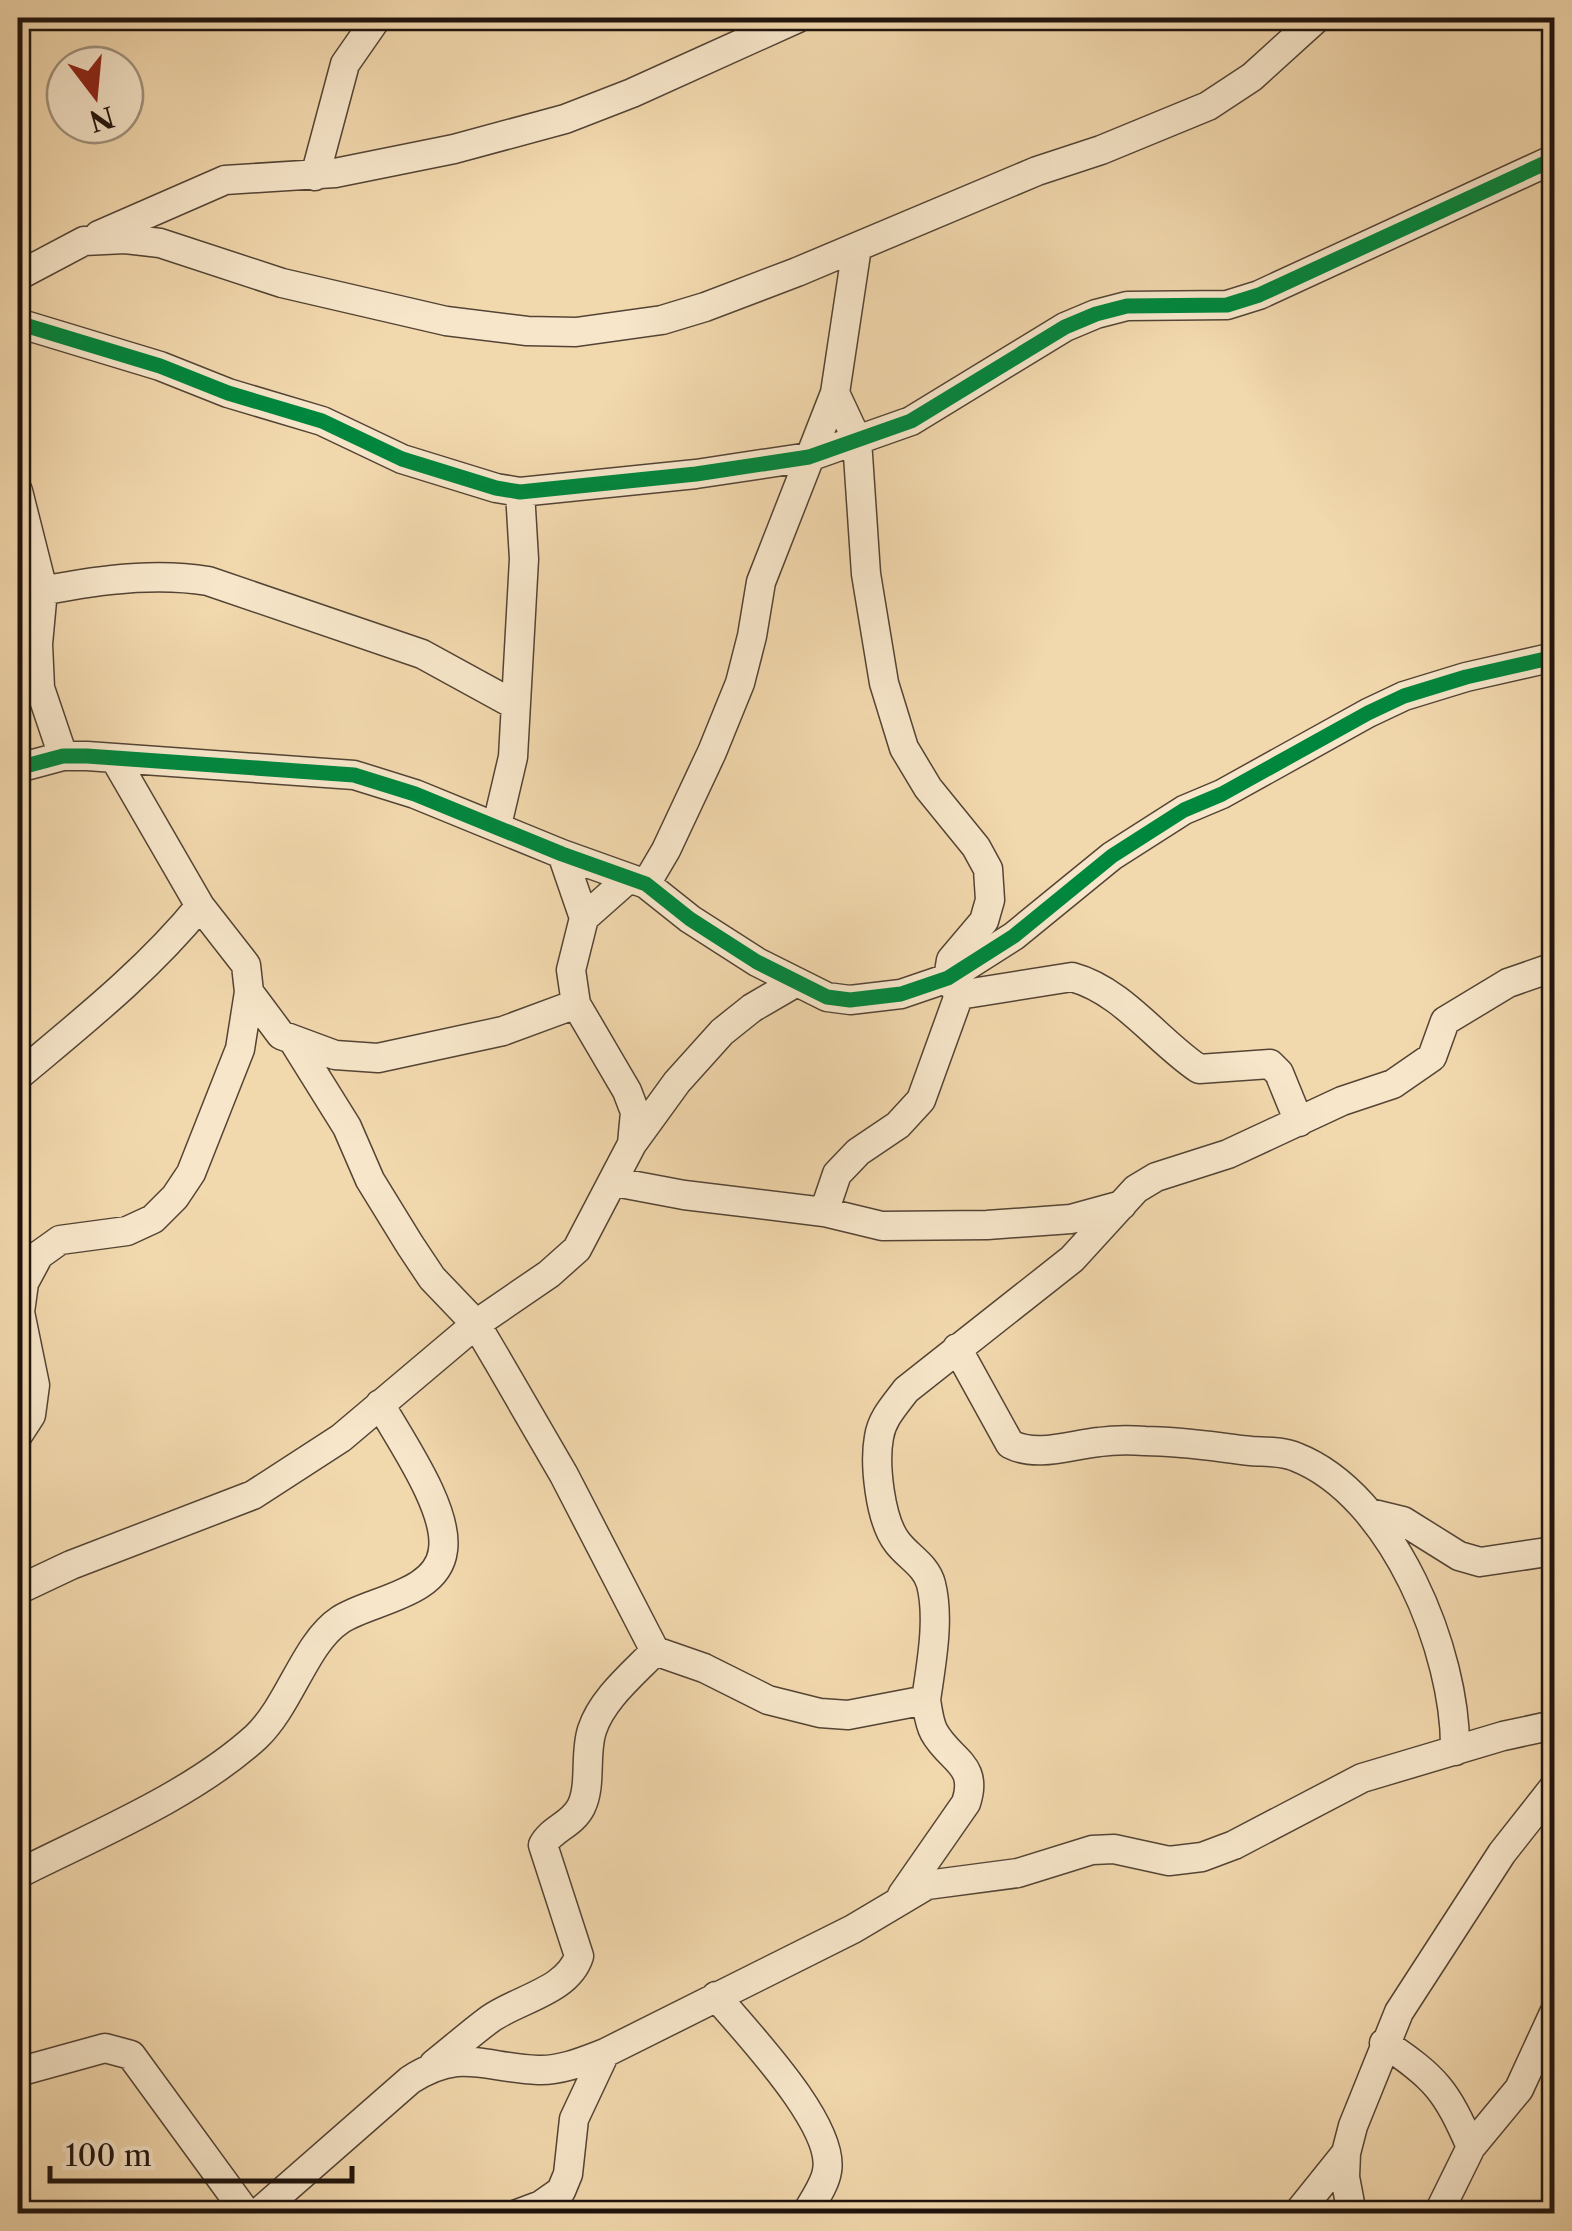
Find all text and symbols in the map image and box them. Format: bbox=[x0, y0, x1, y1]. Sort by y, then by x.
north arrow bbox=[45, 45, 145, 145]
text: N bbox=[86, 99, 118, 139]
scale bar bbox=[50, 2121, 352, 2183]
text: 100 m bbox=[65, 2137, 152, 2174]

